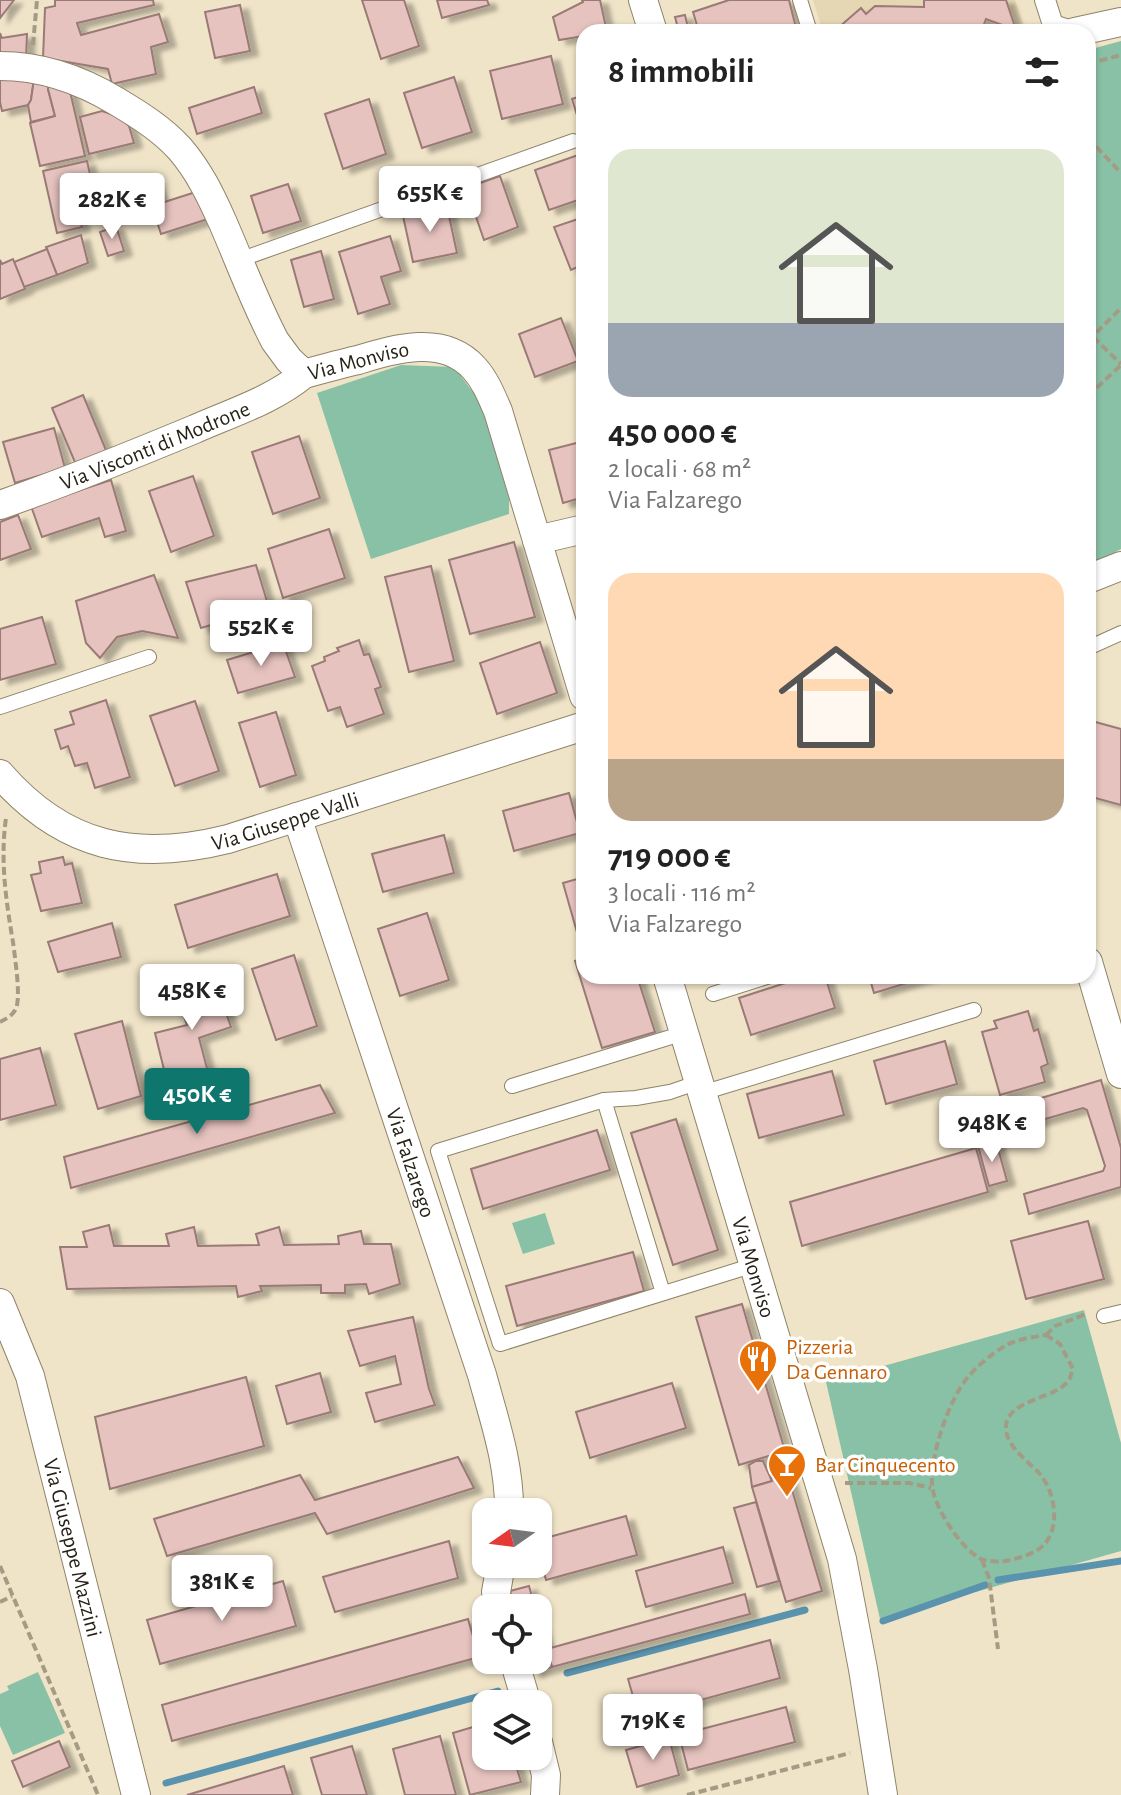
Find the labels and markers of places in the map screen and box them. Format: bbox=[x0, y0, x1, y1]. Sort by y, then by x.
pin: 655K € bbox=[365, 166, 495, 234]
pin: 282K € bbox=[47, 173, 177, 241]
pin: 552K € bbox=[196, 600, 326, 668]
pin: 458K € bbox=[127, 964, 257, 1032]
pin: 450K € bbox=[132, 1068, 262, 1136]
pin: 948K € bbox=[927, 1096, 1057, 1164]
place label: Pizzeria Da Gennaro bbox=[786, 1336, 887, 1383]
restaurant icon: Pizzeria Da Gennaro bbox=[737, 1338, 779, 1393]
bar icon: Bar Cinquecento bbox=[766, 1443, 808, 1498]
place label: Bar Cinquecento bbox=[815, 1454, 956, 1476]
pin: 381K € bbox=[157, 1555, 287, 1623]
pin: 719K € bbox=[588, 1694, 718, 1762]

